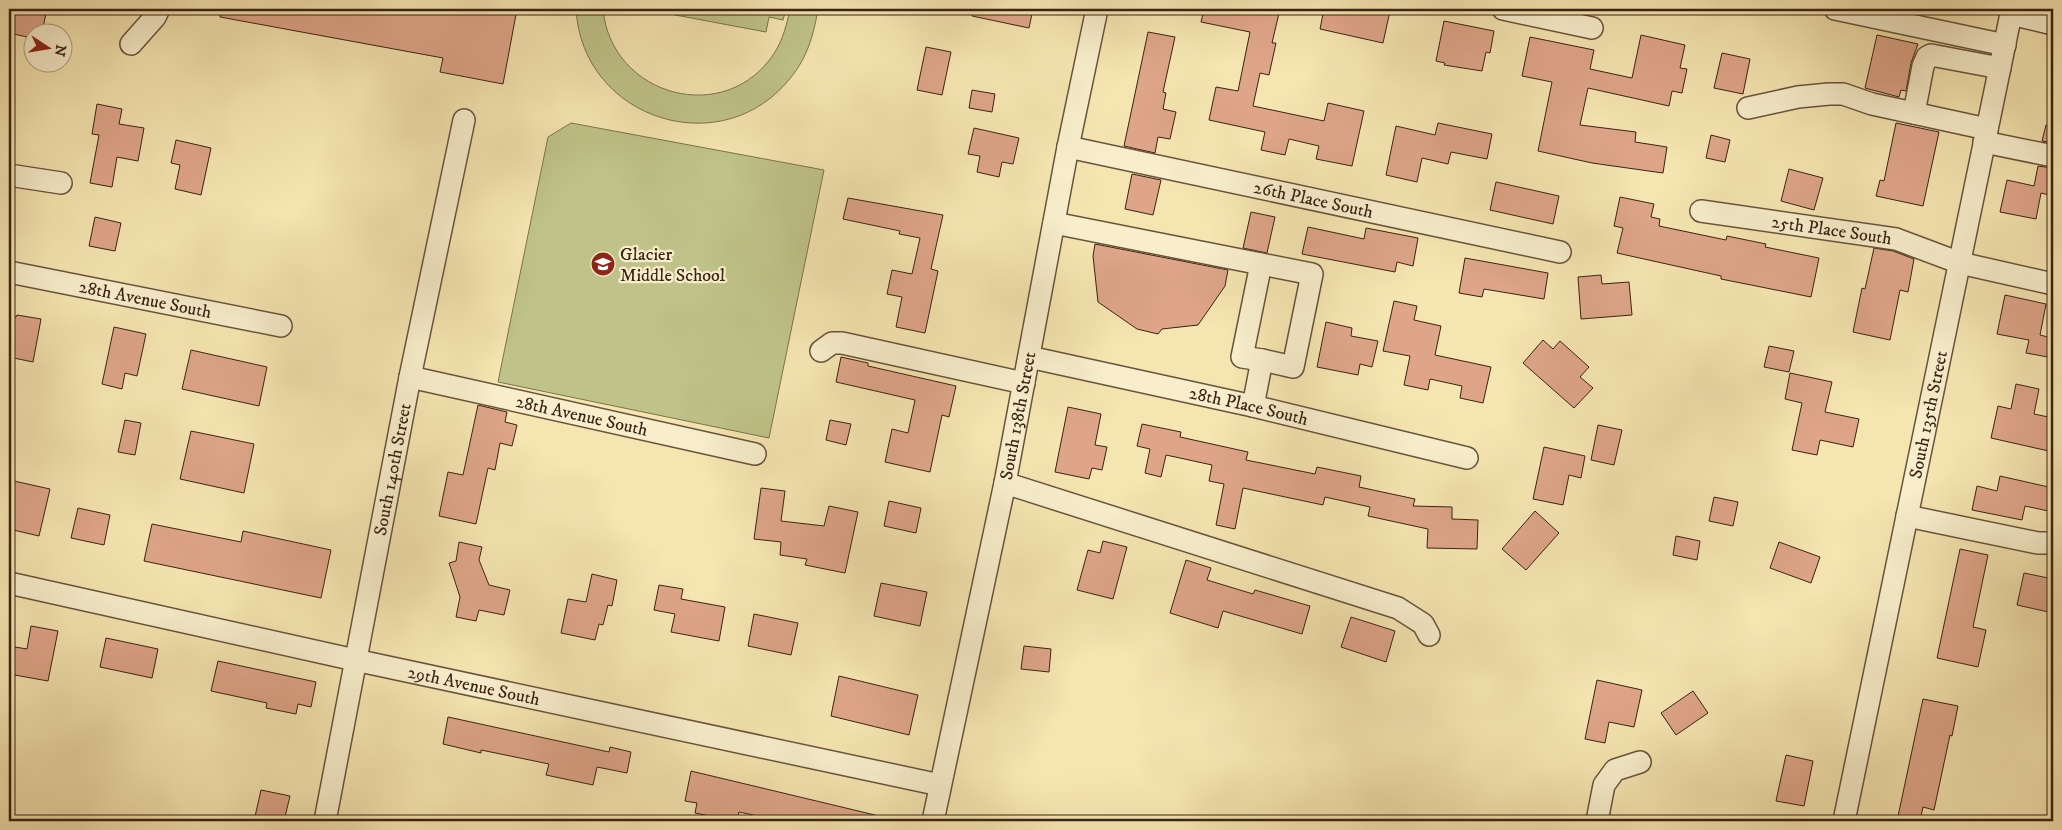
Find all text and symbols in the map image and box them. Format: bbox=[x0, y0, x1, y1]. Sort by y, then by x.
north arrow bbox=[22, 22, 72, 72]
text: N bbox=[50, 43, 70, 58]
street label: 26th Place South bbox=[1251, 177, 1376, 224]
street label: 25th Place South bbox=[1770, 211, 1894, 250]
place label: Glacier Middle School bbox=[620, 244, 726, 287]
school or university icon: Glacier Middle School bbox=[590, 251, 616, 277]
street label: 28th Avenue South bbox=[77, 276, 214, 324]
street label: South 135th Street bbox=[1905, 349, 1953, 481]
street label: South 138th Street bbox=[996, 350, 1041, 482]
street label: 28th Place South bbox=[1187, 382, 1311, 431]
street label: 28th Avenue South bbox=[513, 391, 650, 442]
street label: South 140th Street bbox=[370, 401, 417, 538]
street label: 29th Avenue South bbox=[405, 662, 542, 711]

